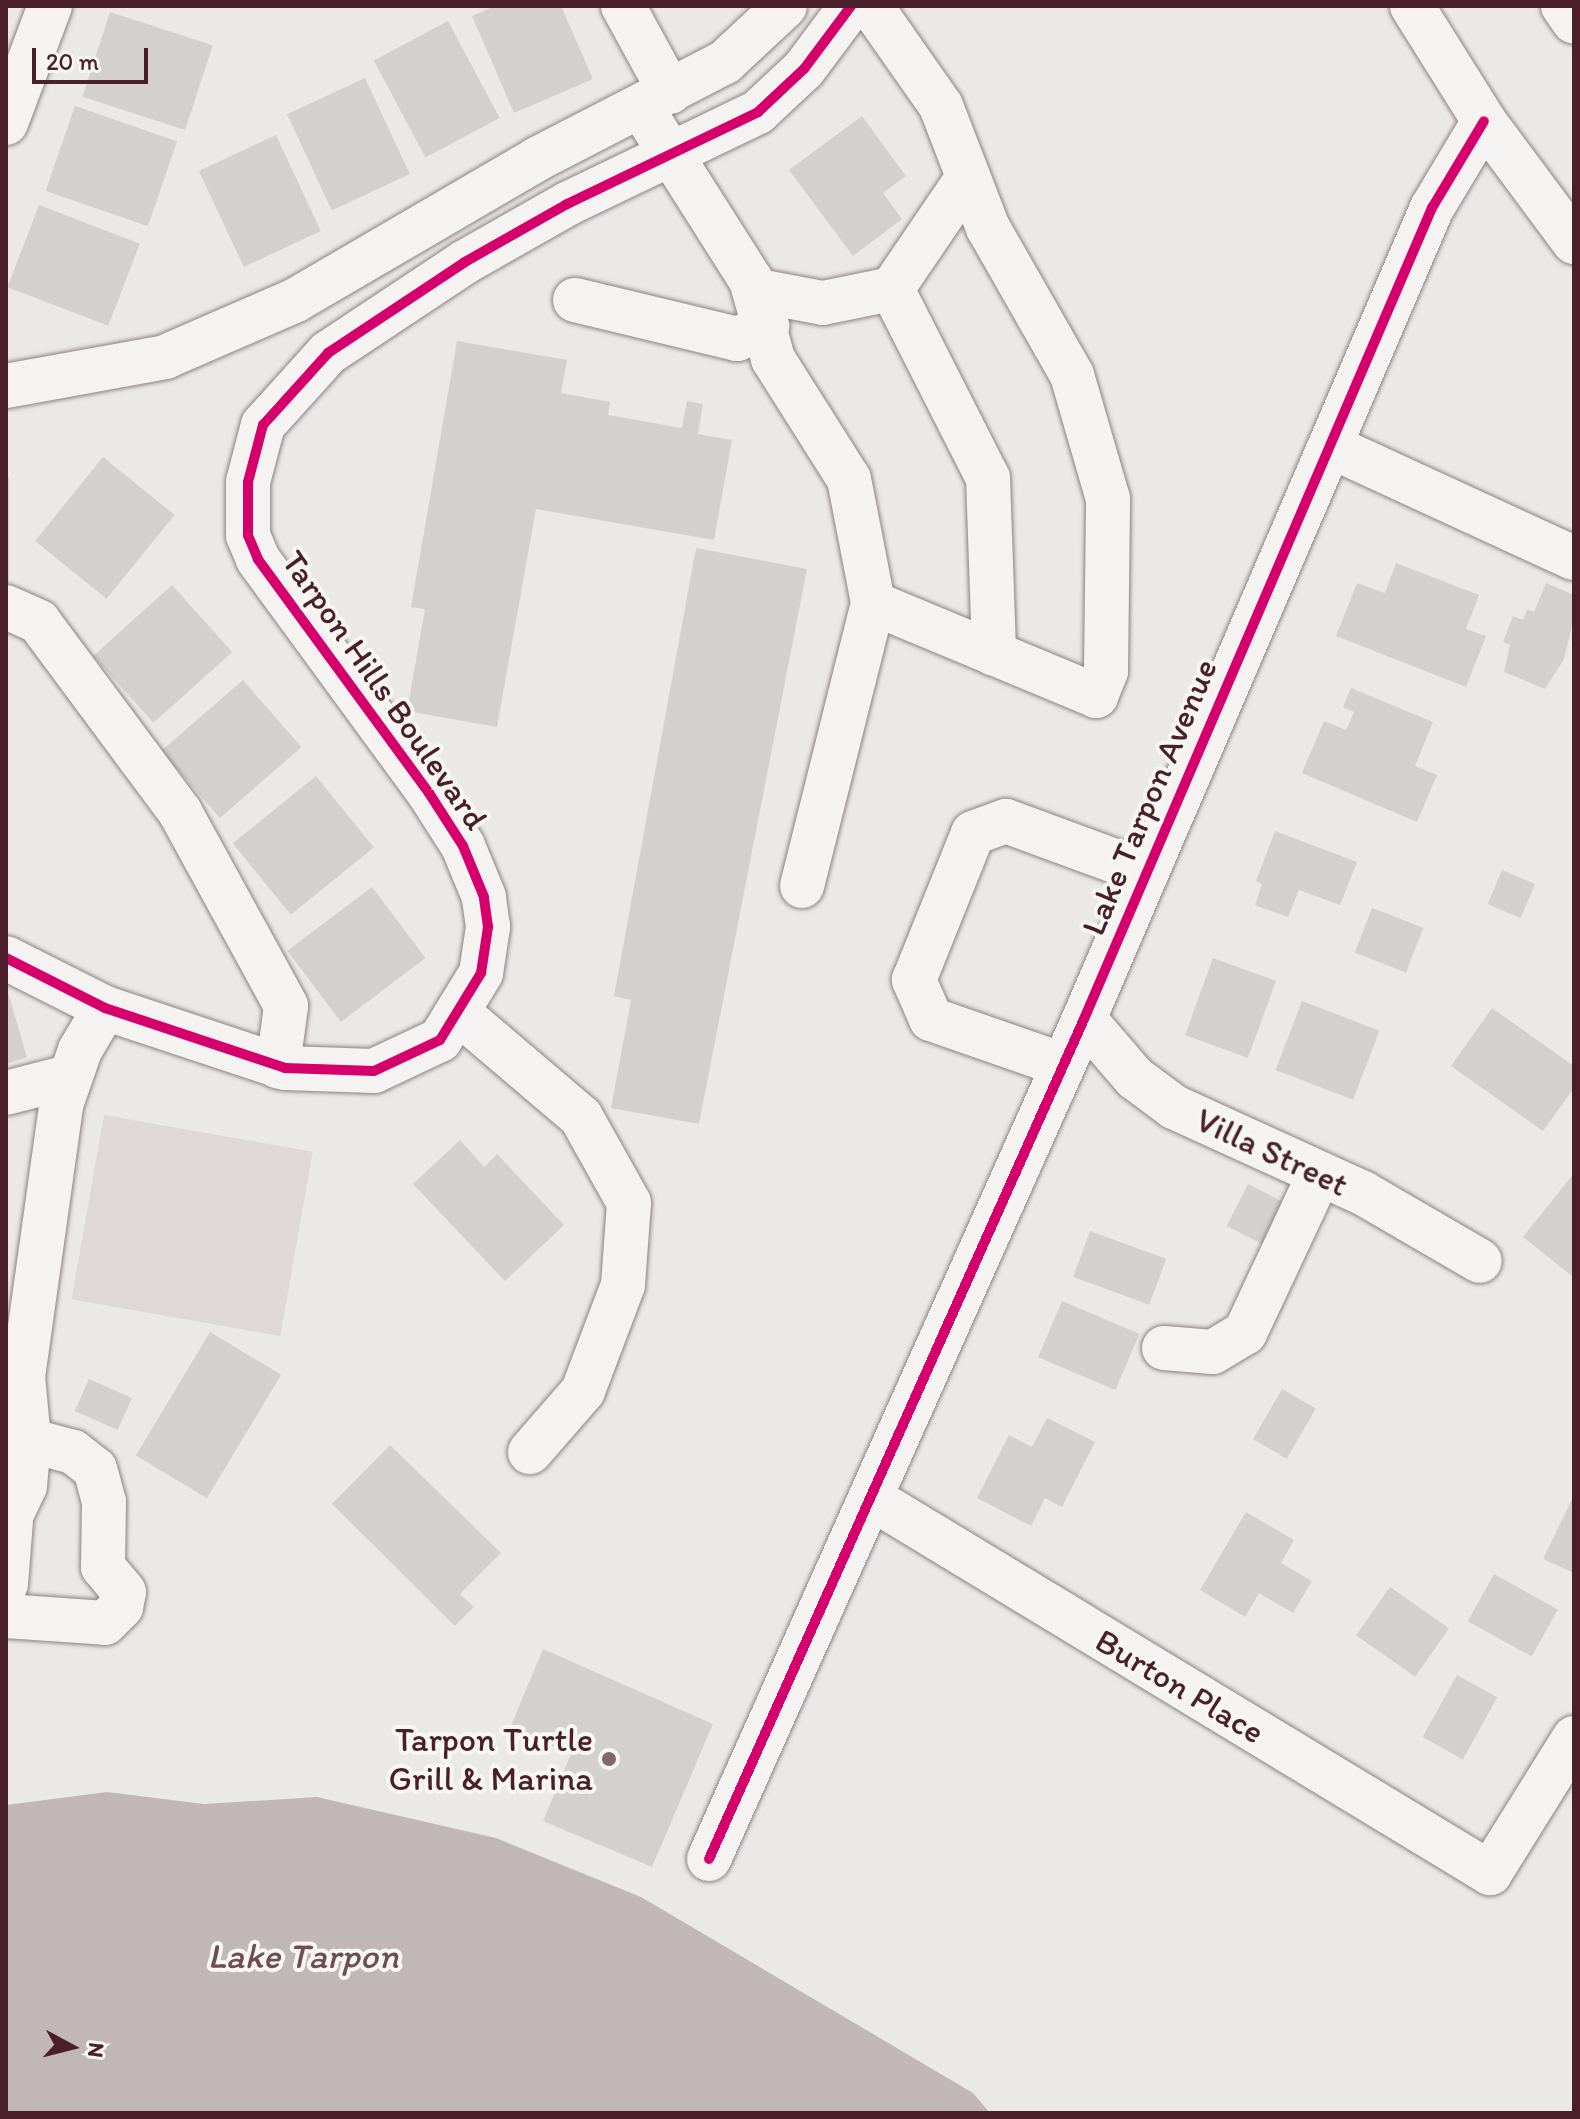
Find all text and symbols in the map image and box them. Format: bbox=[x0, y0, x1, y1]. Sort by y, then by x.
scale bar bbox=[36, 32, 152, 82]
text: 20 m bbox=[46, 47, 99, 76]
street label: Tarpon Hills Boulevard bbox=[273, 542, 497, 838]
street label: Lake Tarpon Avenue bbox=[1073, 655, 1225, 939]
street label: Villa Street bbox=[1190, 1099, 1354, 1205]
street label: Burton Place bbox=[1088, 1620, 1272, 1752]
place label: Tarpon Turtle Grill & Marina bbox=[388, 1719, 593, 1798]
marker: Tarpon Turtle Grill & Marina bbox=[600, 1750, 618, 1768]
water label: Lake Tarpon bbox=[210, 1934, 396, 1978]
north arrow bbox=[32, 2007, 112, 2087]
text: N bbox=[82, 2041, 111, 2059]

